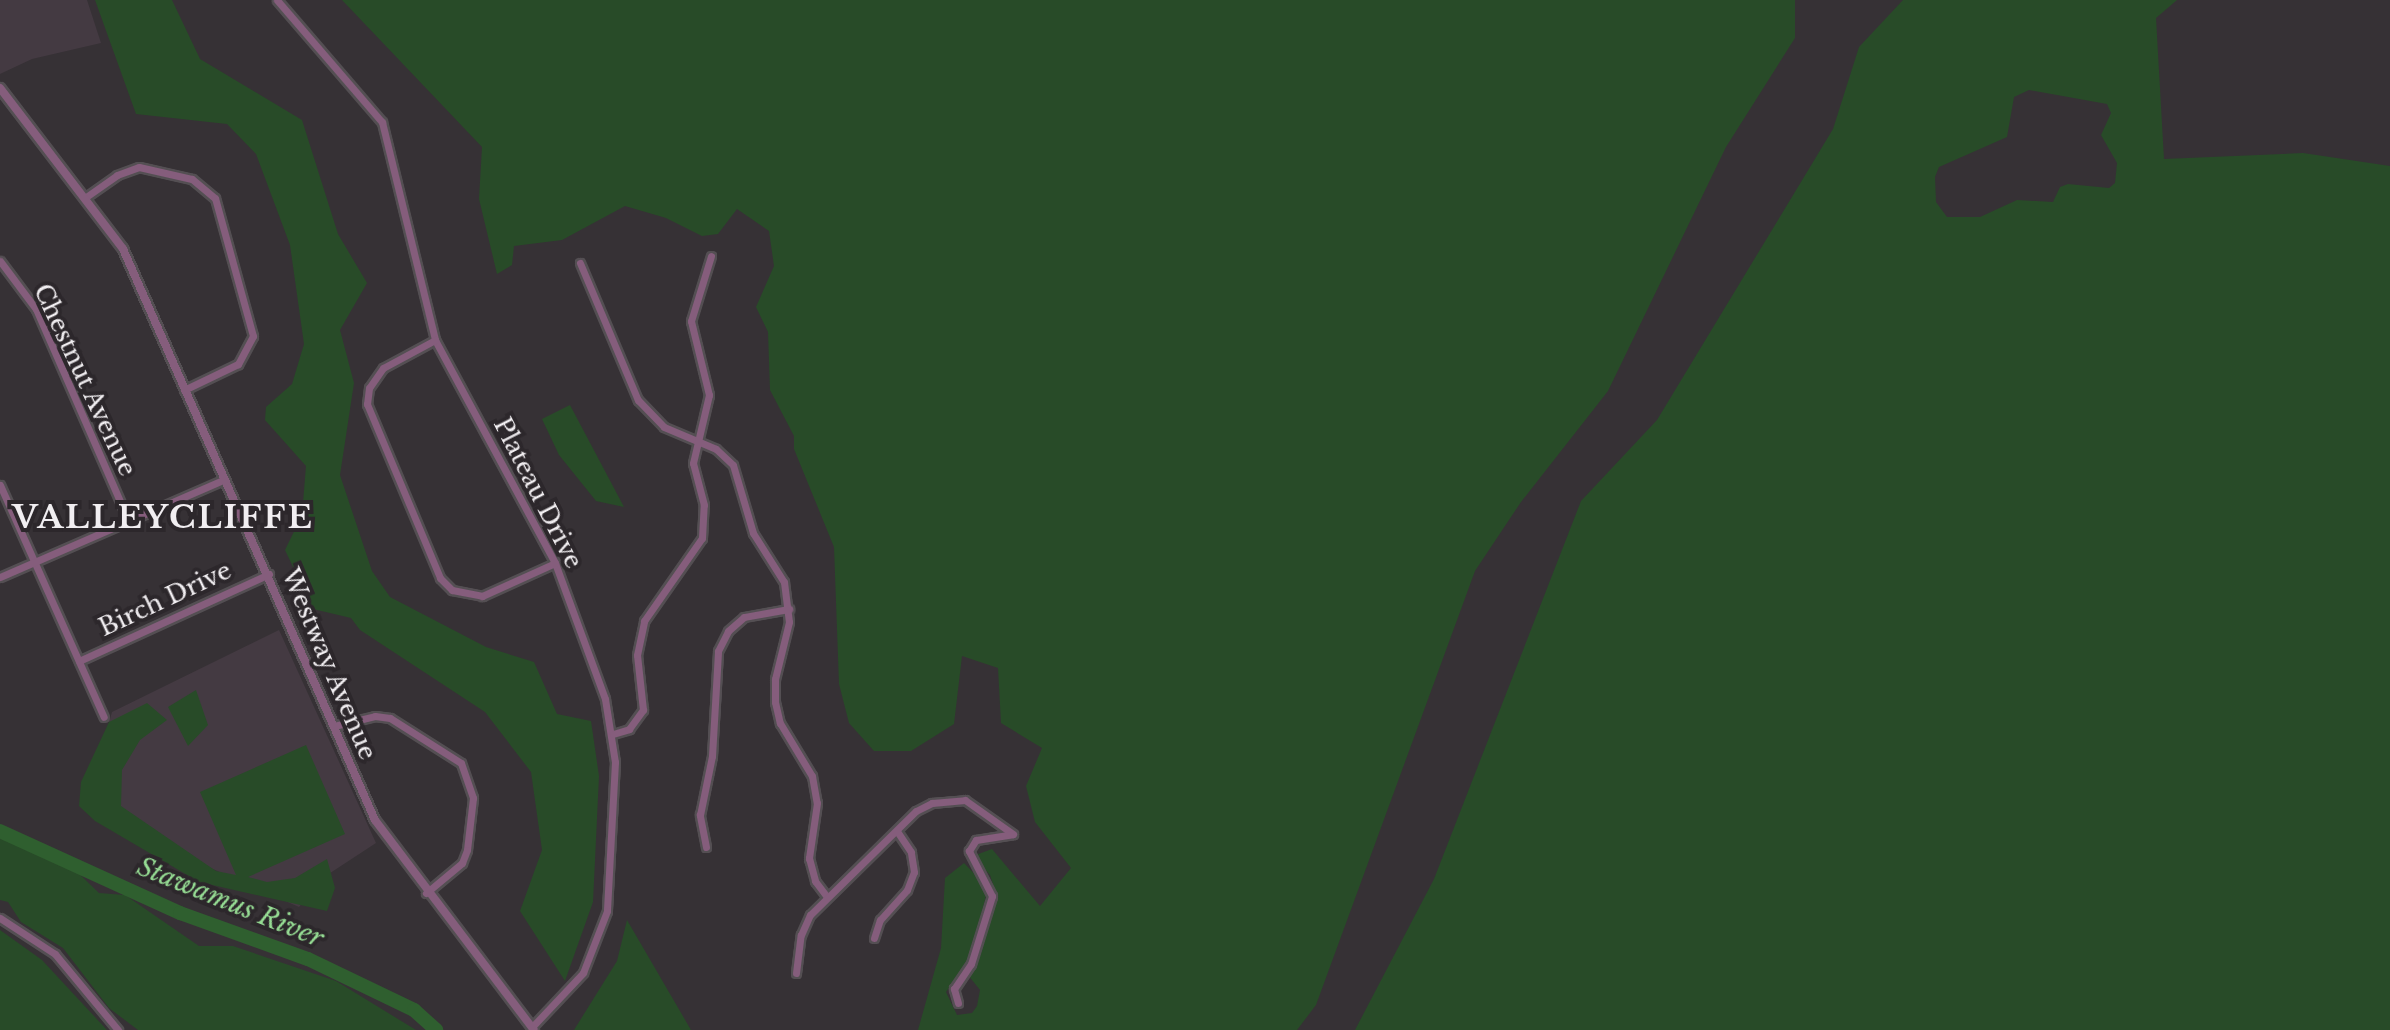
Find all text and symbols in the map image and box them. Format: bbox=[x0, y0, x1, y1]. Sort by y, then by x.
street label: Chestnut Avenue bbox=[28, 279, 142, 481]
street label: Plateau Drive bbox=[488, 413, 588, 573]
district label: VALLEYCLIFFE bbox=[12, 498, 314, 536]
street label: Birch Drive bbox=[94, 556, 236, 642]
street label: Westway Avenue bbox=[275, 563, 383, 765]
water label: Stawamus River bbox=[132, 851, 328, 955]

